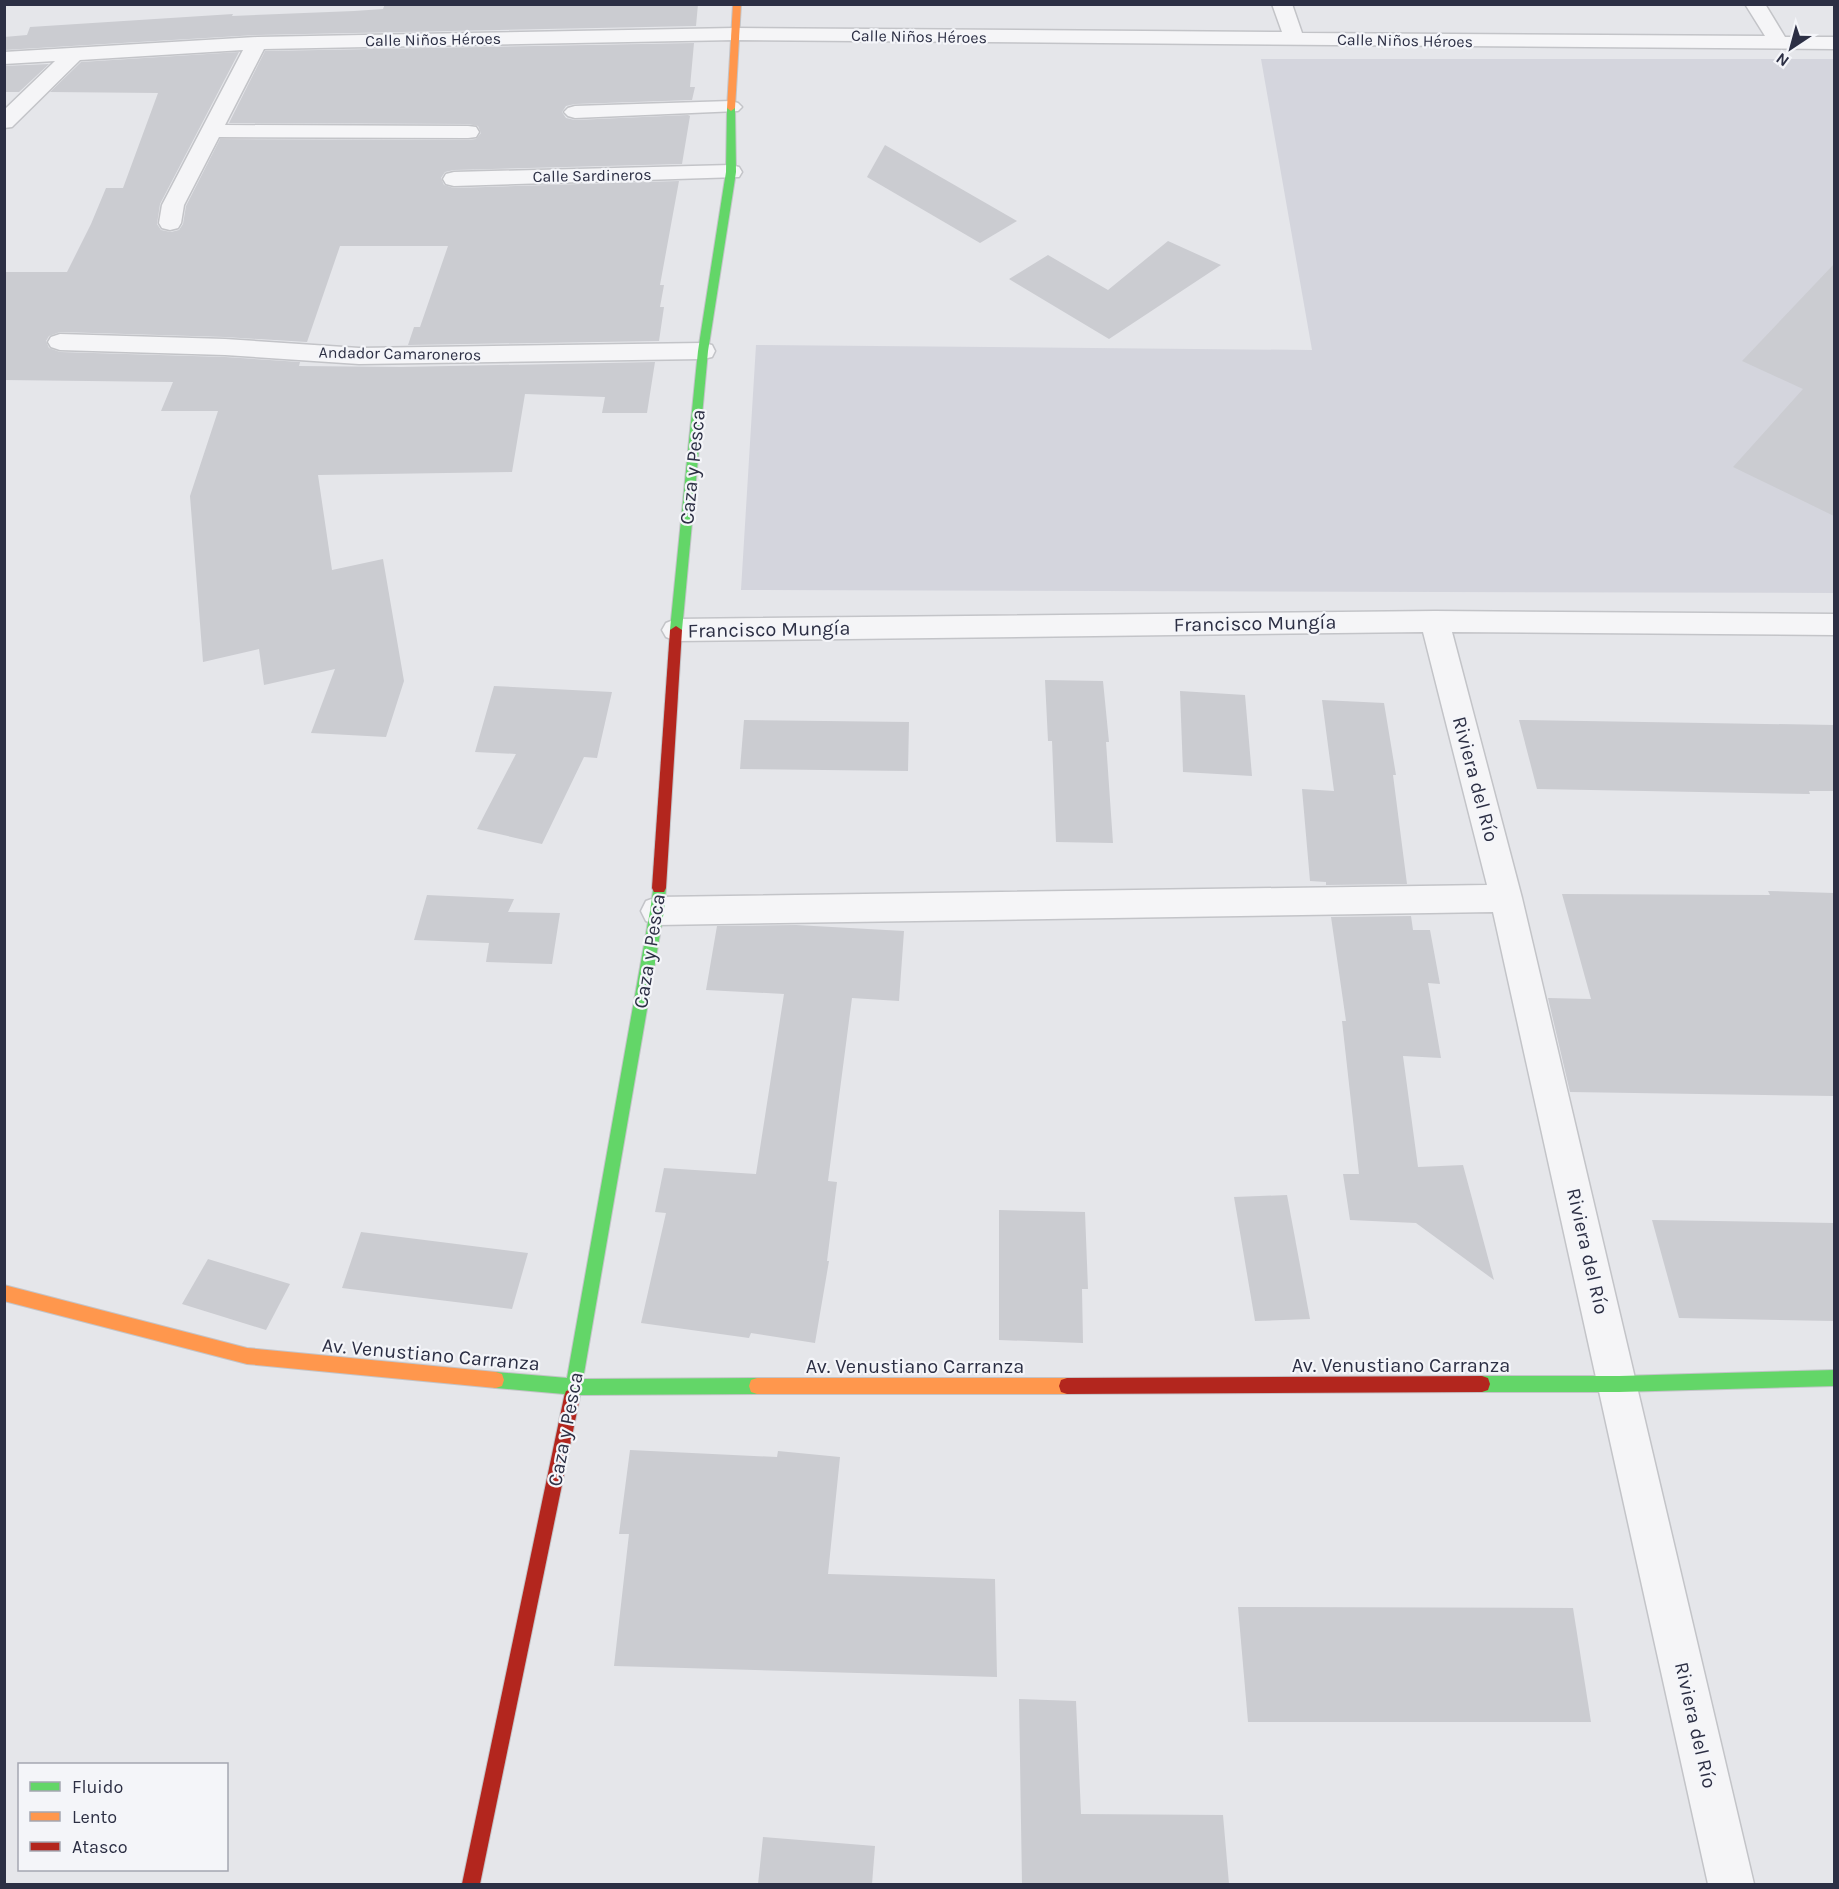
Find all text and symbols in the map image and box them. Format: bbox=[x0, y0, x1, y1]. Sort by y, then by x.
north arrow bbox=[1761, 18, 1821, 78]
street label: Calle Niños Héroes bbox=[851, 26, 987, 47]
street label: Calle Niños Héroes bbox=[365, 29, 501, 50]
street label: Calle Niños Héroes bbox=[1337, 30, 1473, 51]
text: N bbox=[1772, 49, 1793, 71]
street label: Calle Sardineros bbox=[532, 165, 652, 186]
street label: Andador Camaroneros bbox=[319, 343, 481, 364]
street label: Caza y Pesca bbox=[675, 408, 710, 526]
street label: Francisco Mungía bbox=[1173, 611, 1337, 636]
street label: Francisco Mungía bbox=[687, 617, 851, 642]
street label: Riviera del Río bbox=[1448, 714, 1503, 844]
street label: Caza y Pesca bbox=[629, 892, 670, 1010]
street label: Riviera del Río bbox=[1562, 1186, 1613, 1317]
street label: Av. Venustiano Carranza bbox=[321, 1334, 541, 1375]
street label: Av. Venustiano Carranza bbox=[1292, 1354, 1510, 1377]
street label: Av. Venustiano Carranza bbox=[806, 1355, 1024, 1378]
street label: Caza y Pesca bbox=[543, 1370, 588, 1488]
street label: Riviera del Río bbox=[1670, 1660, 1721, 1791]
legend bbox=[18, 1763, 228, 1871]
text: Fluido bbox=[72, 1776, 123, 1798]
text: Lento bbox=[72, 1806, 117, 1828]
text: Atasco bbox=[72, 1836, 128, 1858]

